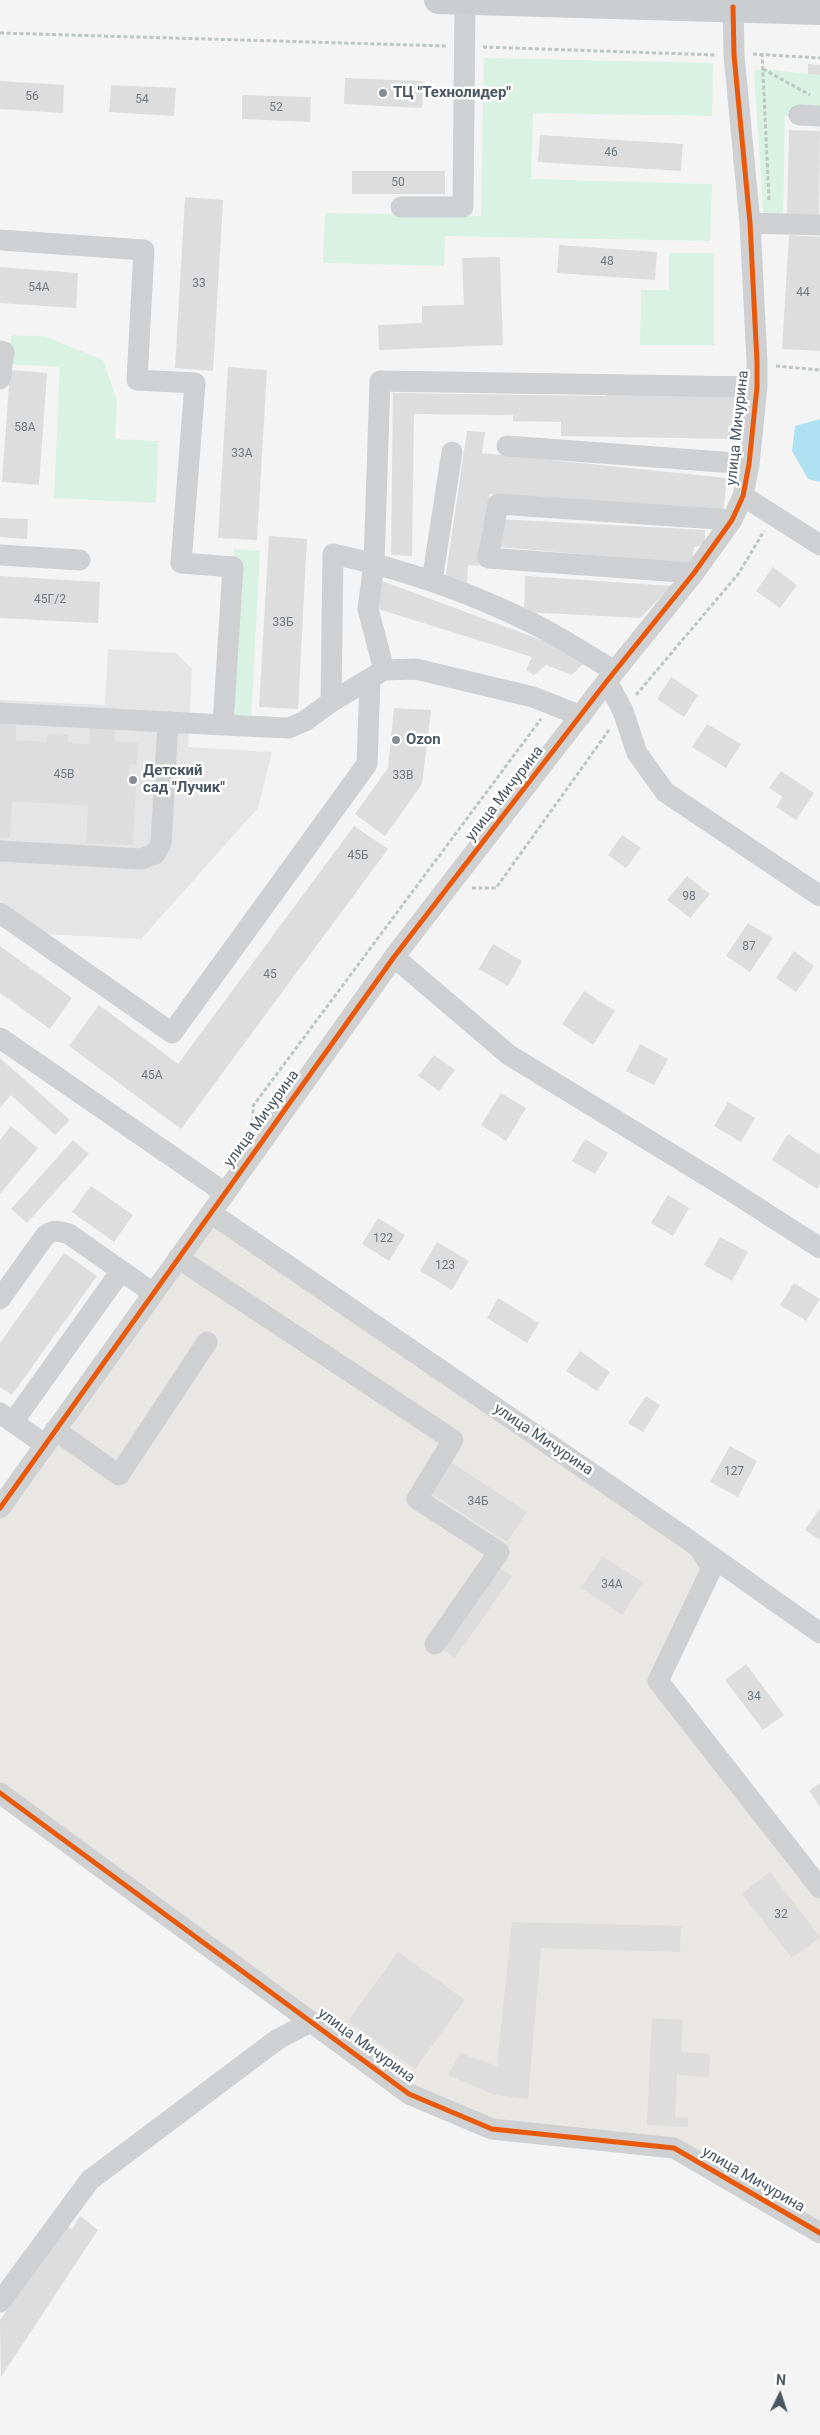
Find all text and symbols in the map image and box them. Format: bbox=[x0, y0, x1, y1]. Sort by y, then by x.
place label: ТЦ "Технолидер" bbox=[393, 84, 511, 102]
marker: ТЦ "Технолидер" bbox=[377, 87, 389, 99]
house number: 56 bbox=[25, 90, 39, 104]
house number: 54 bbox=[135, 93, 149, 107]
house number: 52 bbox=[269, 101, 283, 115]
house number: 46 bbox=[604, 146, 618, 160]
house number: 50 bbox=[391, 176, 405, 190]
house number: 48 bbox=[600, 255, 614, 269]
house number: 33 bbox=[192, 277, 206, 291]
house number: 54А bbox=[28, 281, 50, 295]
house number: 44 bbox=[796, 286, 810, 300]
street label: улица Мичурина bbox=[723, 369, 753, 487]
house number: 58А bbox=[14, 421, 36, 435]
house number: 33А bbox=[231, 447, 253, 461]
house number: 45Г/2 bbox=[34, 593, 66, 607]
house number: 33Б bbox=[272, 616, 294, 630]
place label: Ozon bbox=[406, 731, 441, 749]
marker: Ozon bbox=[390, 734, 402, 746]
street label: улица Мичурина bbox=[462, 743, 548, 845]
place label: Детский сад "Лучик" bbox=[143, 762, 225, 797]
house number: 45В bbox=[54, 768, 74, 782]
house number: 33В bbox=[393, 769, 413, 783]
marker: Детский сад "Лучик" bbox=[127, 774, 139, 786]
house number: 45Б bbox=[347, 849, 369, 863]
house number: 98 bbox=[682, 890, 696, 904]
house number: 87 bbox=[742, 940, 756, 954]
house number: 45 bbox=[263, 968, 277, 982]
street label: улица Мичурина bbox=[221, 1067, 303, 1171]
house number: 45А bbox=[141, 1069, 163, 1083]
house number: 122 bbox=[373, 1232, 393, 1246]
house number: 123 bbox=[435, 1259, 455, 1273]
street label: улица Мичурина bbox=[490, 1400, 596, 1480]
house number: 127 bbox=[724, 1465, 744, 1479]
house number: 34Б bbox=[467, 1495, 489, 1509]
house number: 34А bbox=[601, 1578, 623, 1592]
house number: 34 bbox=[747, 1690, 761, 1704]
house number: 32 bbox=[774, 1908, 788, 1922]
street label: улица Мичурина bbox=[314, 2005, 418, 2087]
street label: улица Мичурина bbox=[698, 2143, 808, 2217]
north arrow bbox=[755, 2370, 805, 2420]
text: N bbox=[776, 2372, 787, 2388]

